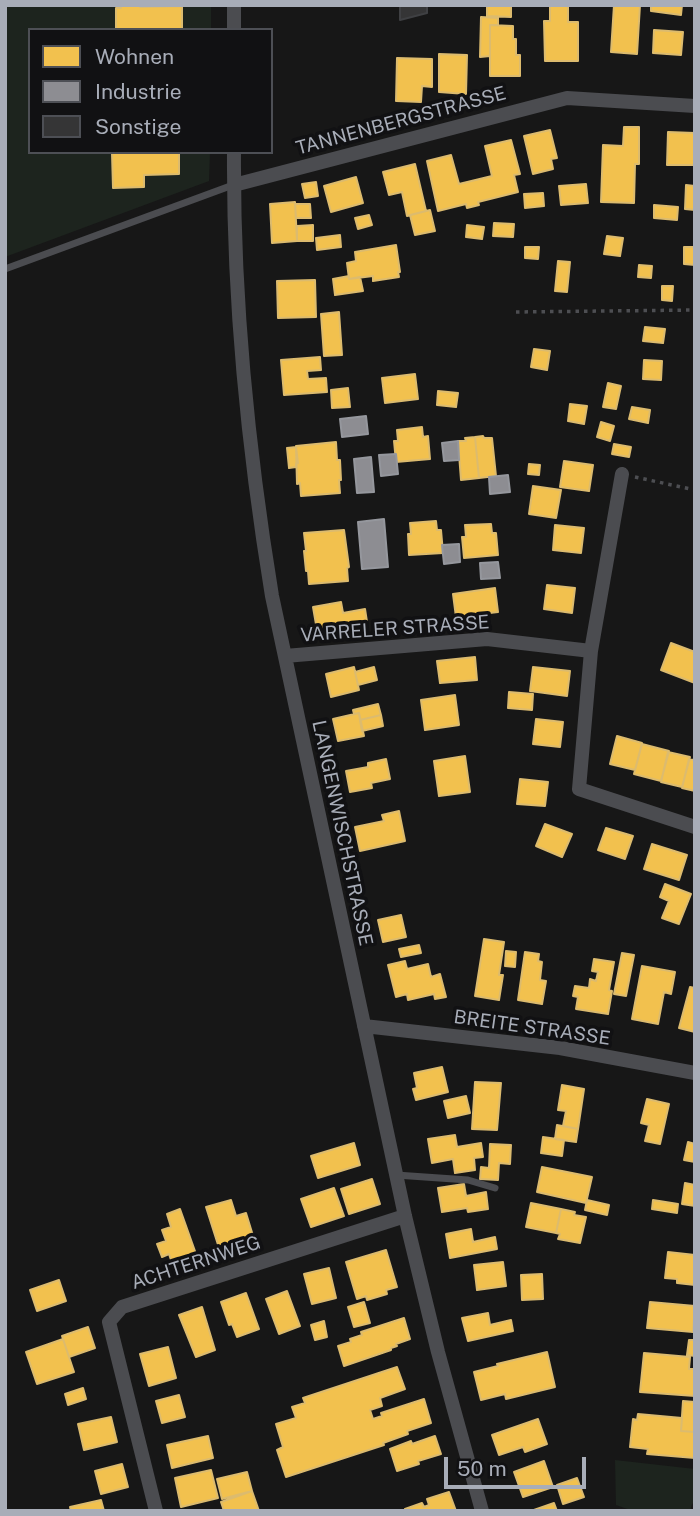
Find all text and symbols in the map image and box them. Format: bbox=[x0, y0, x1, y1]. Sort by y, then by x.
legend bbox=[28, 28, 273, 154]
text: Wohnen bbox=[95, 44, 174, 69]
text: Industrie bbox=[95, 79, 182, 104]
street label: TANNENBERGSTRASSE bbox=[294, 82, 508, 160]
text: Sonstige bbox=[95, 114, 181, 139]
street label: VARRELER STRASSE bbox=[300, 611, 490, 647]
street label: LANGENWISCHSTRASSE bbox=[307, 718, 377, 948]
street label: BREITE STRASSE bbox=[452, 1006, 612, 1050]
street label: ACHTERNWEG bbox=[128, 1231, 264, 1295]
scale bar bbox=[448, 1442, 590, 1486]
text: 50 m bbox=[457, 1456, 507, 1481]

